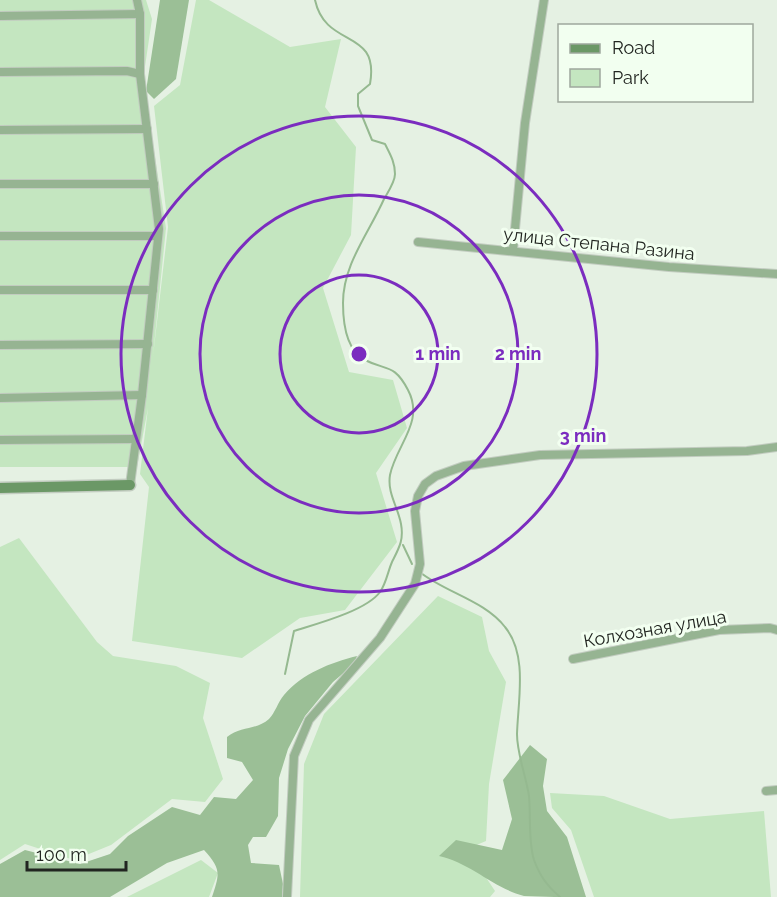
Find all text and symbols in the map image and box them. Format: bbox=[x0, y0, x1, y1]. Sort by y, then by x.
legend bbox=[558, 24, 753, 102]
text: Road bbox=[612, 37, 655, 58]
text: Park bbox=[612, 67, 649, 88]
street label: улица Степана Разина bbox=[502, 223, 696, 264]
text: 1 min bbox=[415, 343, 461, 364]
text: 2 min bbox=[495, 343, 541, 364]
centre of rings bbox=[349, 344, 369, 364]
text: 3 min bbox=[560, 425, 606, 446]
street label: Колхозная улица bbox=[582, 606, 728, 651]
scale bar bbox=[27, 834, 126, 872]
text: 100 m bbox=[36, 844, 87, 865]

